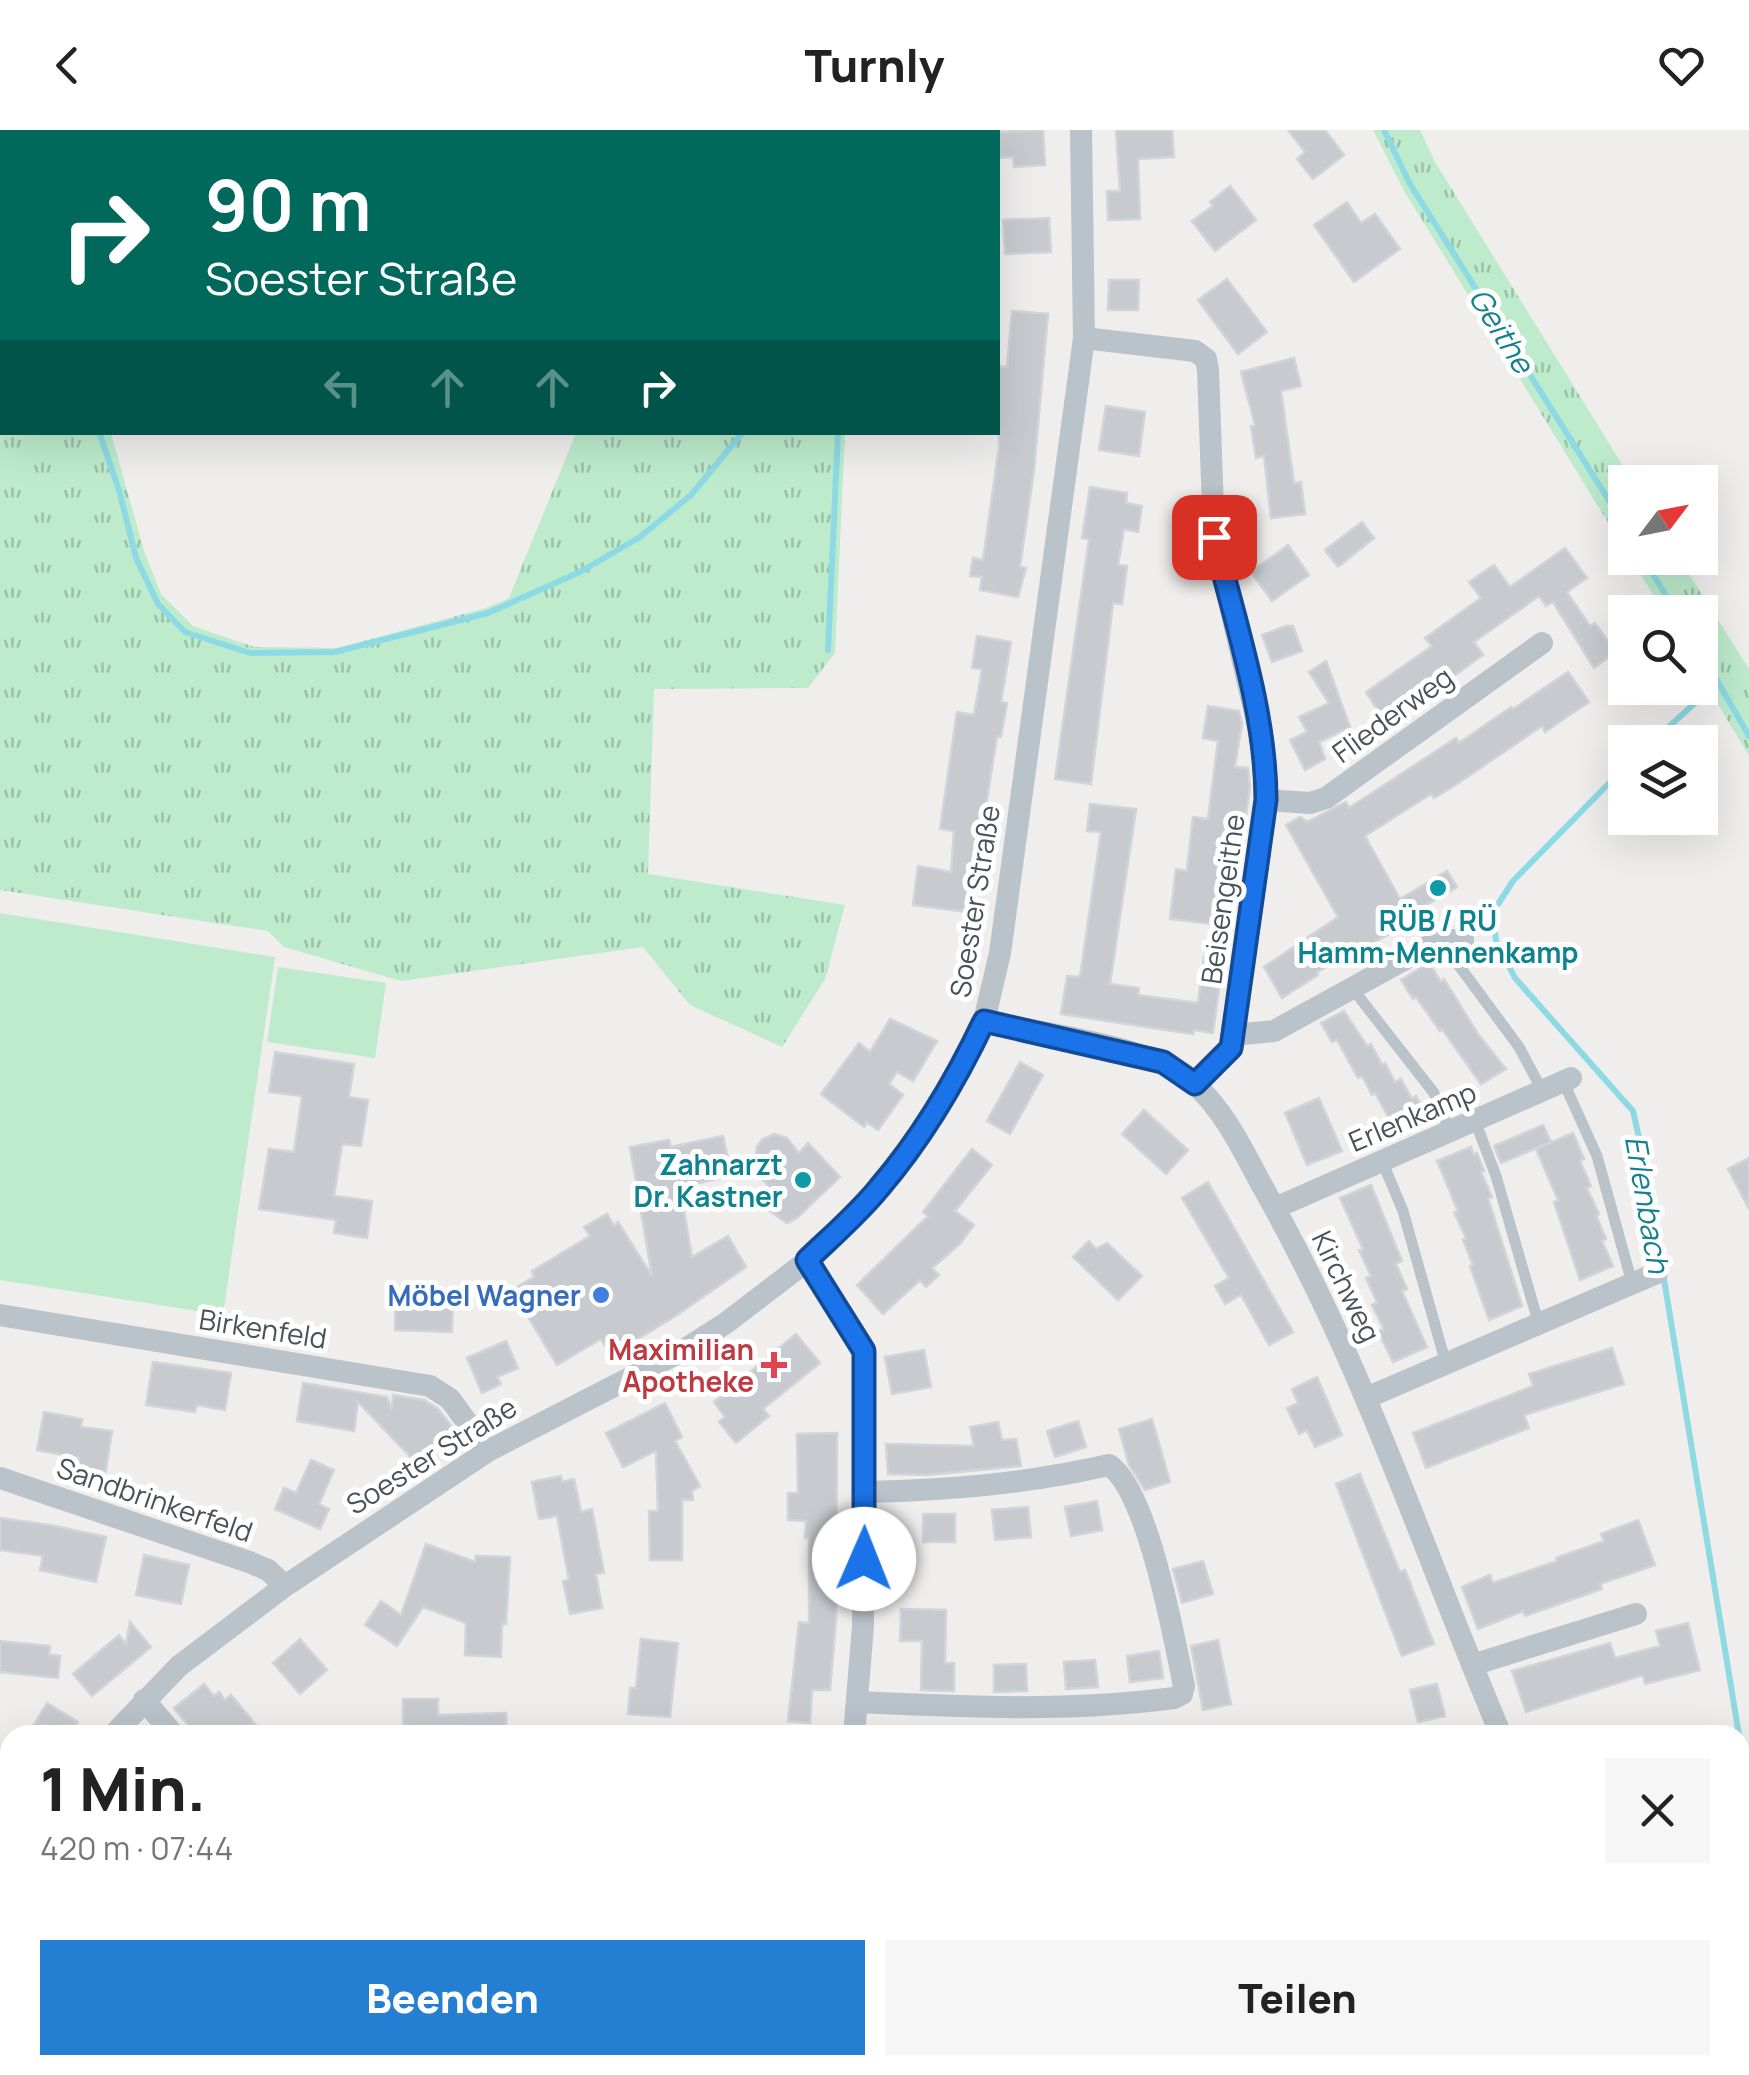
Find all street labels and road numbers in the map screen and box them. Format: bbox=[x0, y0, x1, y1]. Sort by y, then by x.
street label: Fliederweg bbox=[1324, 657, 1460, 771]
street label: Soester Straße bbox=[940, 802, 1008, 1000]
street label: Beisengeithe bbox=[1191, 812, 1253, 986]
street label: Erlenkamp bbox=[1342, 1072, 1482, 1160]
street label: Kirchweg bbox=[1304, 1224, 1390, 1348]
street label: Birkenfeld bbox=[196, 1299, 330, 1357]
street label: Soester Straße bbox=[339, 1387, 523, 1523]
street label: Sandbrinkerfeld bbox=[52, 1448, 258, 1550]

